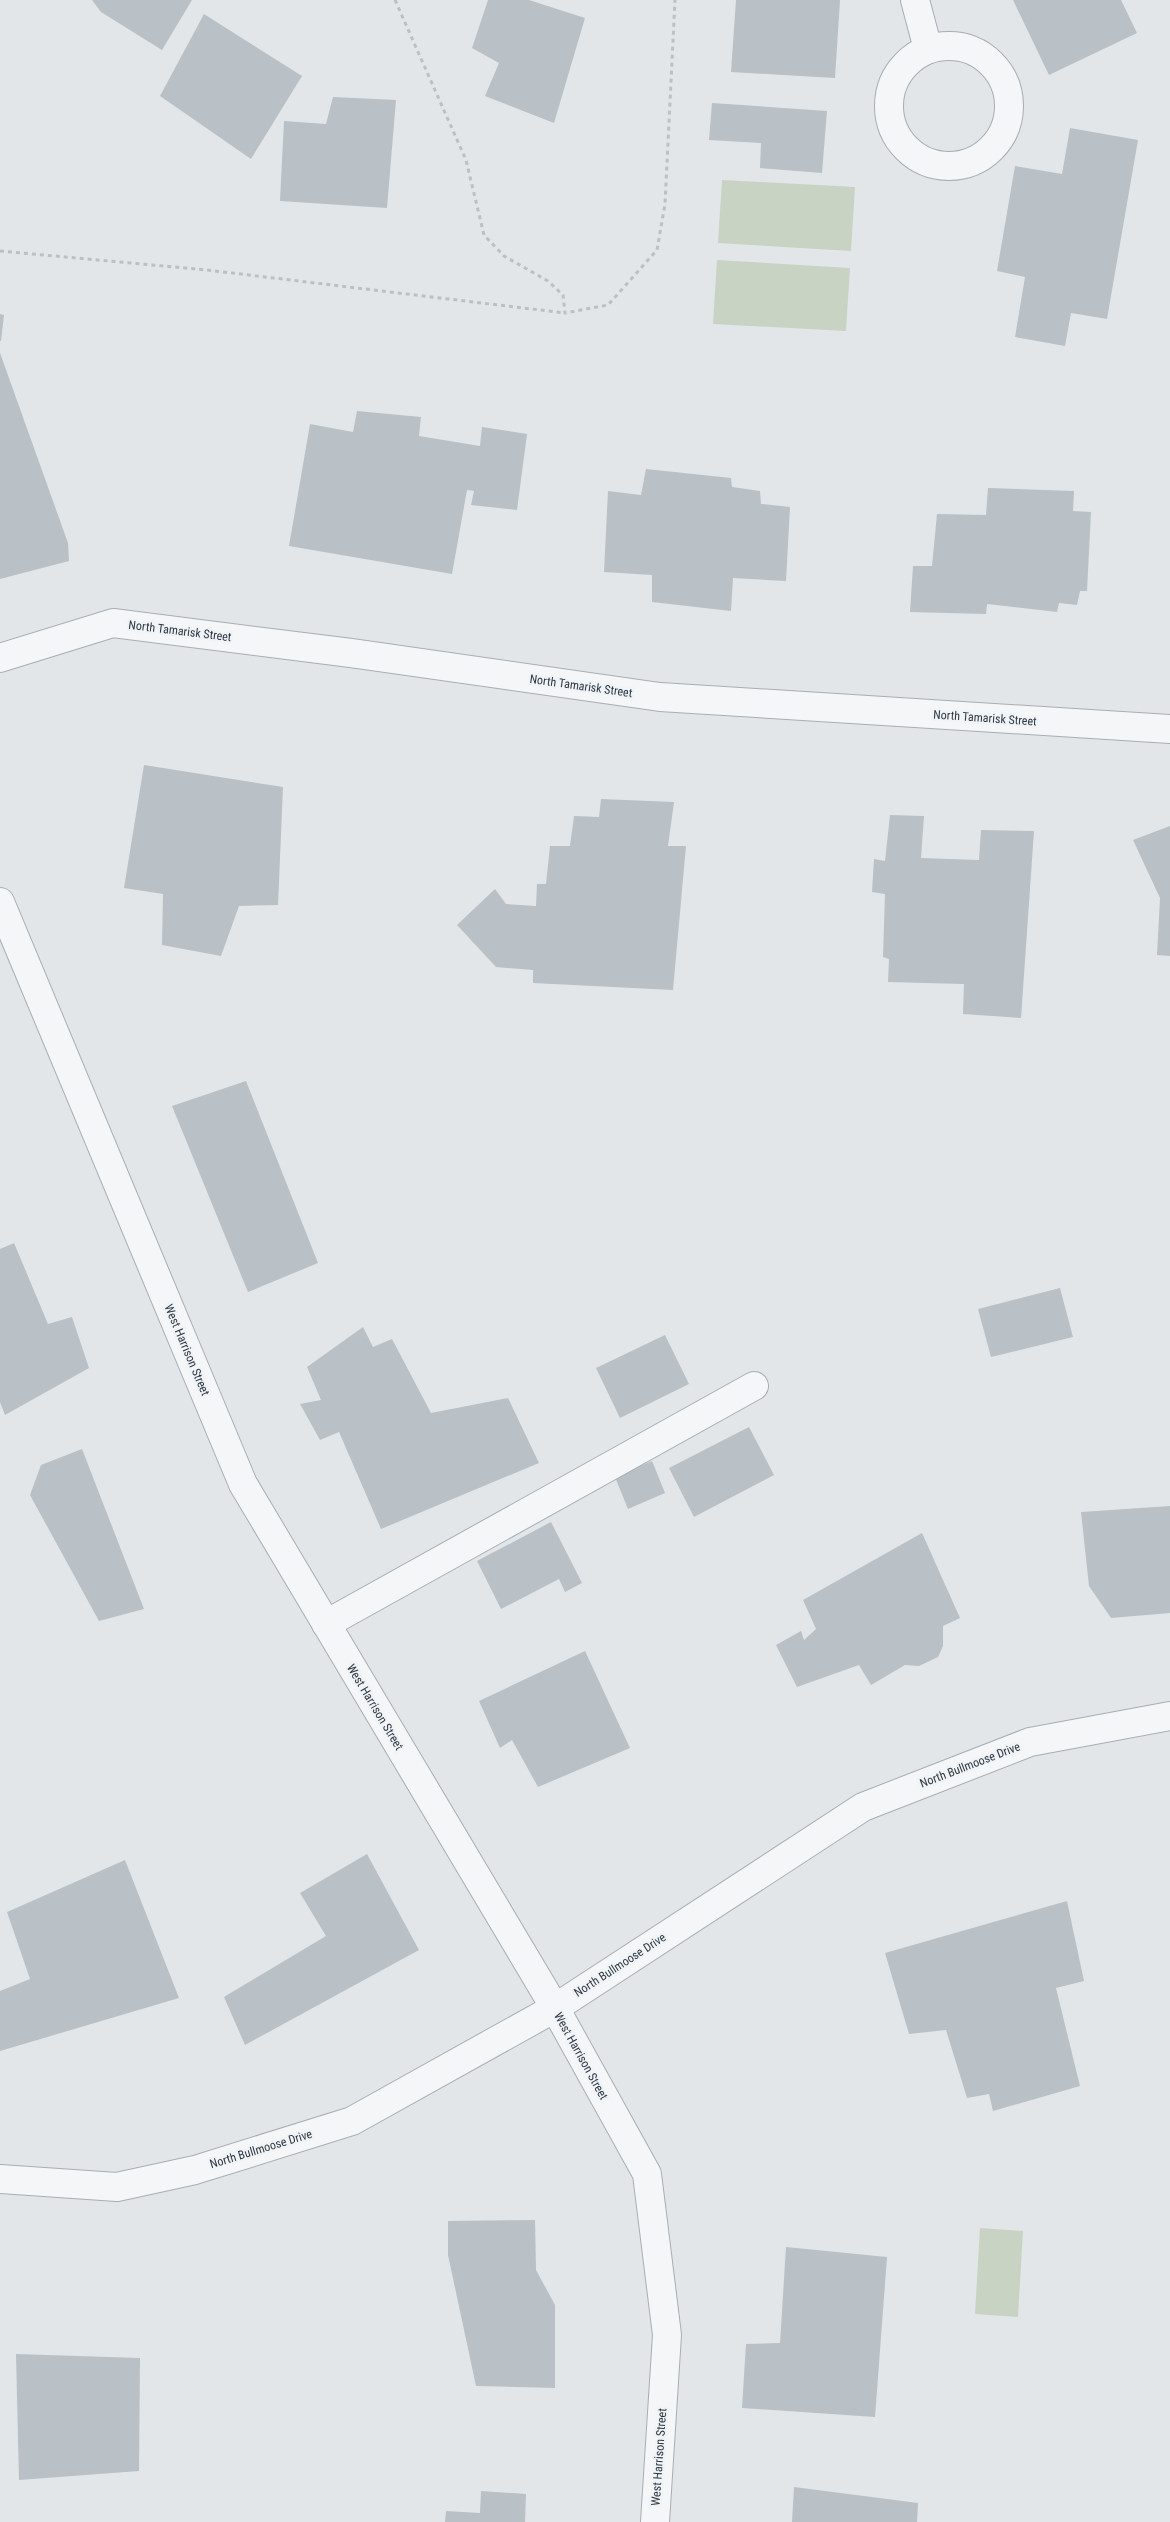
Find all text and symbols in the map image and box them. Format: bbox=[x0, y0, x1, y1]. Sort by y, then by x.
street label: North Tamarisk Street bbox=[128, 618, 233, 644]
street label: North Tamarisk Street bbox=[529, 672, 634, 700]
street label: North Tamarisk Street bbox=[933, 707, 1038, 729]
street label: West Harrison Street bbox=[161, 1302, 213, 1398]
street label: West Harrison Street bbox=[344, 1661, 406, 1753]
street label: North Bullmoose Drive bbox=[918, 1739, 1022, 1791]
street label: North Bullmoose Drive bbox=[572, 1930, 669, 2000]
street label: West Harrison Street bbox=[551, 2010, 611, 2103]
street label: North Bullmoose Drive bbox=[208, 2127, 314, 2171]
street label: West Harrison Street bbox=[649, 2407, 669, 2506]

